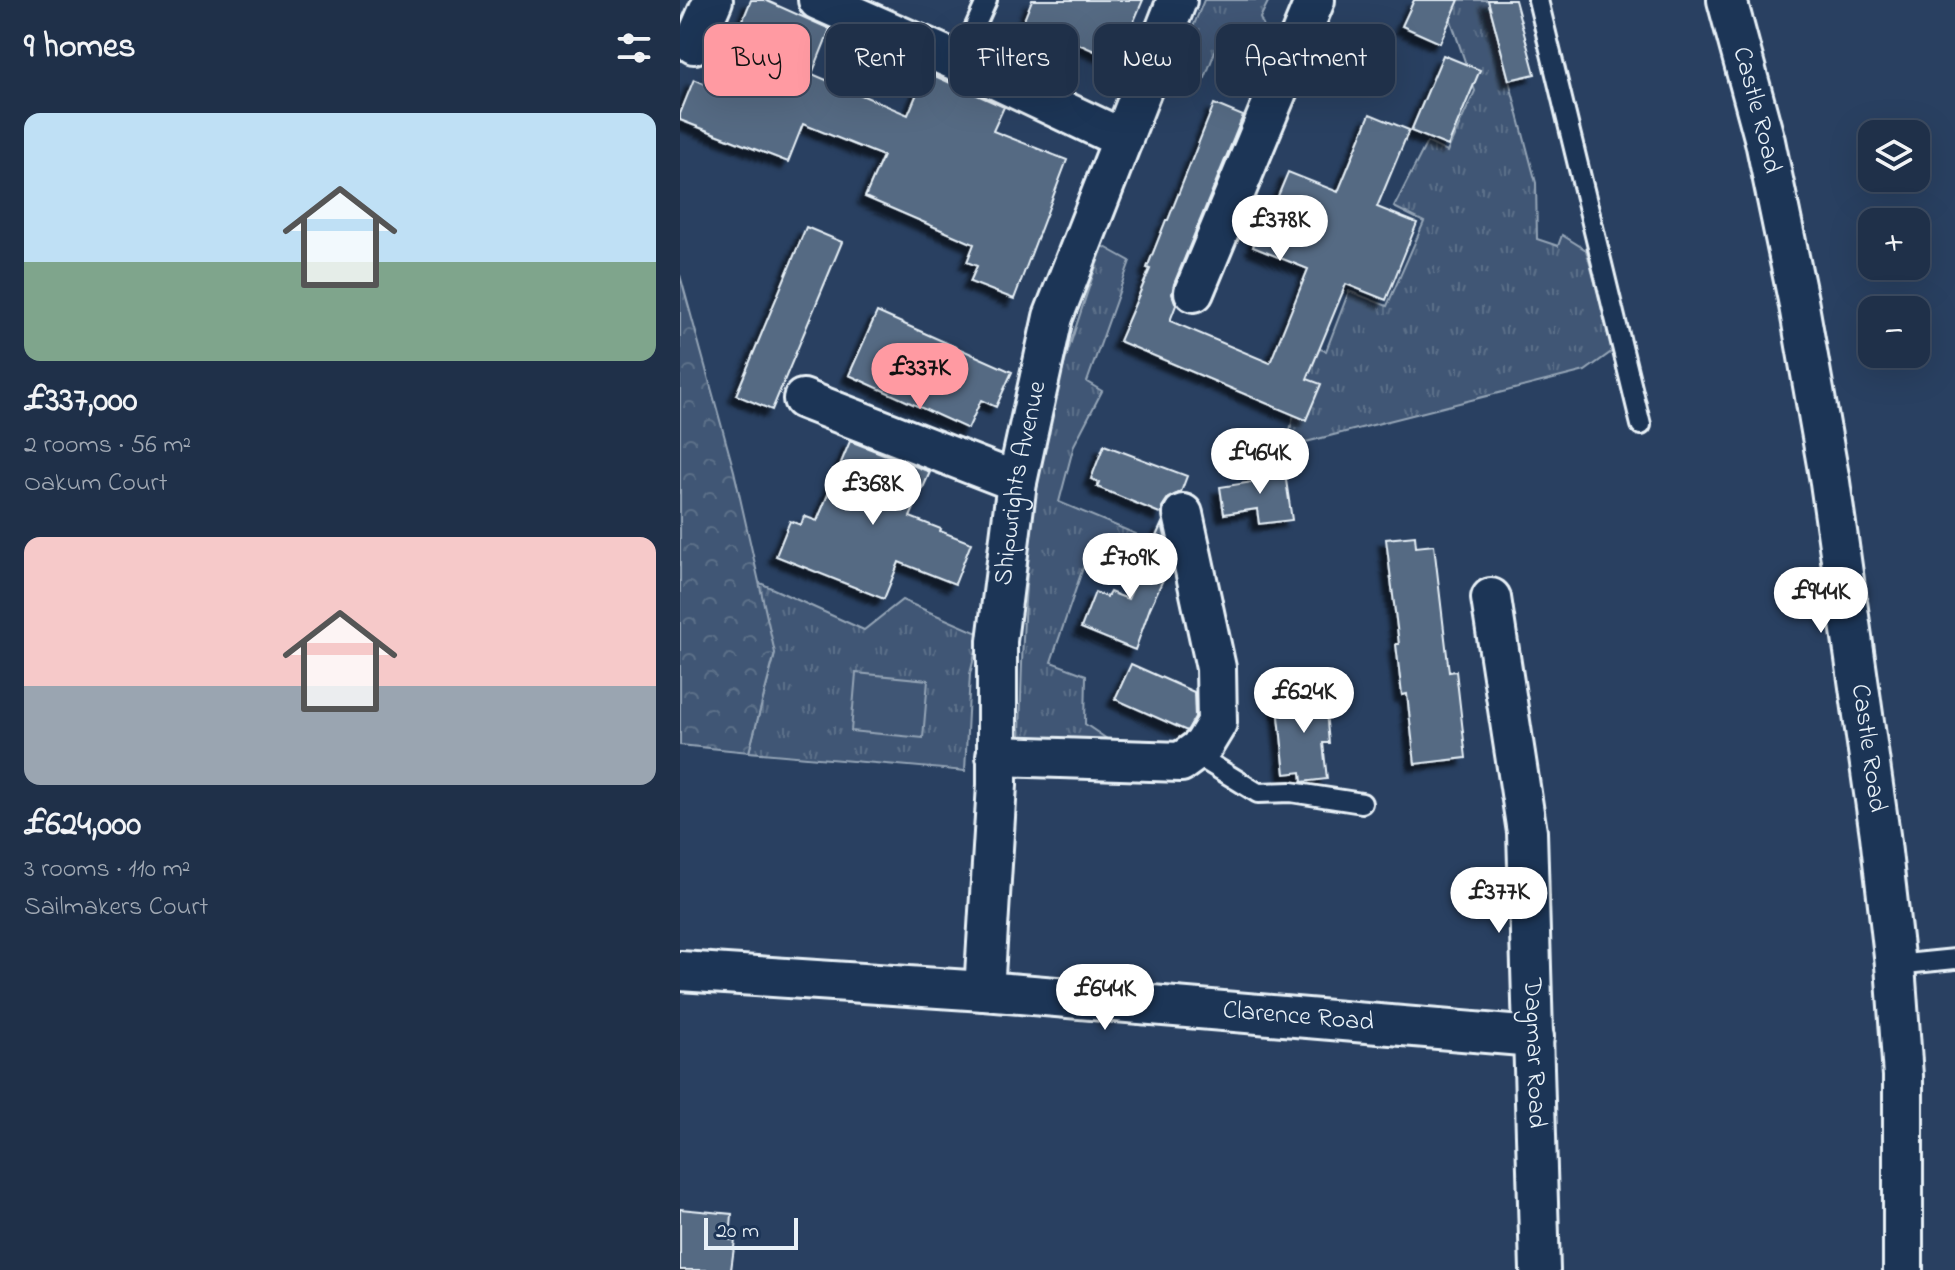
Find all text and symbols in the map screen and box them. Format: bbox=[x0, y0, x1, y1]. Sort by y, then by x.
text: 9 homes bbox=[24, 23, 136, 73]
chip: Buy bbox=[704, 24, 810, 96]
chip: Rent bbox=[826, 24, 934, 96]
chip: Filters bbox=[950, 24, 1078, 96]
chip: New bbox=[1094, 24, 1200, 96]
chip: Apartment bbox=[1216, 24, 1395, 96]
icon: filters bbox=[612, 26, 656, 70]
street label: Castle Road bbox=[1721, 43, 1790, 177]
map controls bbox=[1858, 120, 1930, 368]
button: layers bbox=[1858, 120, 1930, 192]
icon: home bbox=[268, 165, 412, 309]
pin: £378K bbox=[1224, 195, 1336, 263]
text: £378K bbox=[1250, 202, 1310, 240]
button: + bbox=[1858, 208, 1930, 280]
button: − bbox=[1858, 296, 1930, 368]
pin: £337K bbox=[864, 343, 976, 411]
text: £337K bbox=[889, 350, 951, 388]
text: £337,000 bbox=[24, 377, 137, 427]
street label: Shipwrights Avenue bbox=[985, 377, 1058, 588]
text: 2 rooms · 56 m² bbox=[24, 427, 191, 465]
pin: £464K bbox=[1204, 428, 1316, 496]
text: £464K bbox=[1229, 435, 1291, 473]
pin: £368K bbox=[817, 459, 929, 527]
text: Oakum Court bbox=[24, 465, 167, 503]
text: £368K bbox=[843, 466, 903, 504]
pin: £709K bbox=[1074, 533, 1186, 601]
text: £709K bbox=[1101, 540, 1159, 578]
pin: £944K bbox=[1765, 567, 1877, 635]
text: £944K bbox=[1792, 574, 1850, 612]
icon: home bbox=[268, 589, 412, 733]
pin: £624K bbox=[1248, 667, 1360, 735]
text: £624K bbox=[1272, 674, 1336, 712]
street label: Castle Road bbox=[1840, 681, 1896, 815]
text: £624,000 bbox=[24, 801, 141, 851]
text: 3 rooms · 110 m² bbox=[24, 851, 190, 889]
pin: £377K bbox=[1443, 867, 1555, 935]
text: £377K bbox=[1468, 874, 1530, 912]
text: Sailmakers Court bbox=[24, 889, 208, 927]
pin: £644K bbox=[1049, 964, 1161, 1032]
text: £644K bbox=[1074, 971, 1136, 1009]
street label: Dagmar Road bbox=[1512, 977, 1555, 1129]
street label: Clarence Road bbox=[1221, 992, 1376, 1043]
scale bar bbox=[704, 1214, 798, 1250]
text: 20 m bbox=[716, 1216, 759, 1248]

